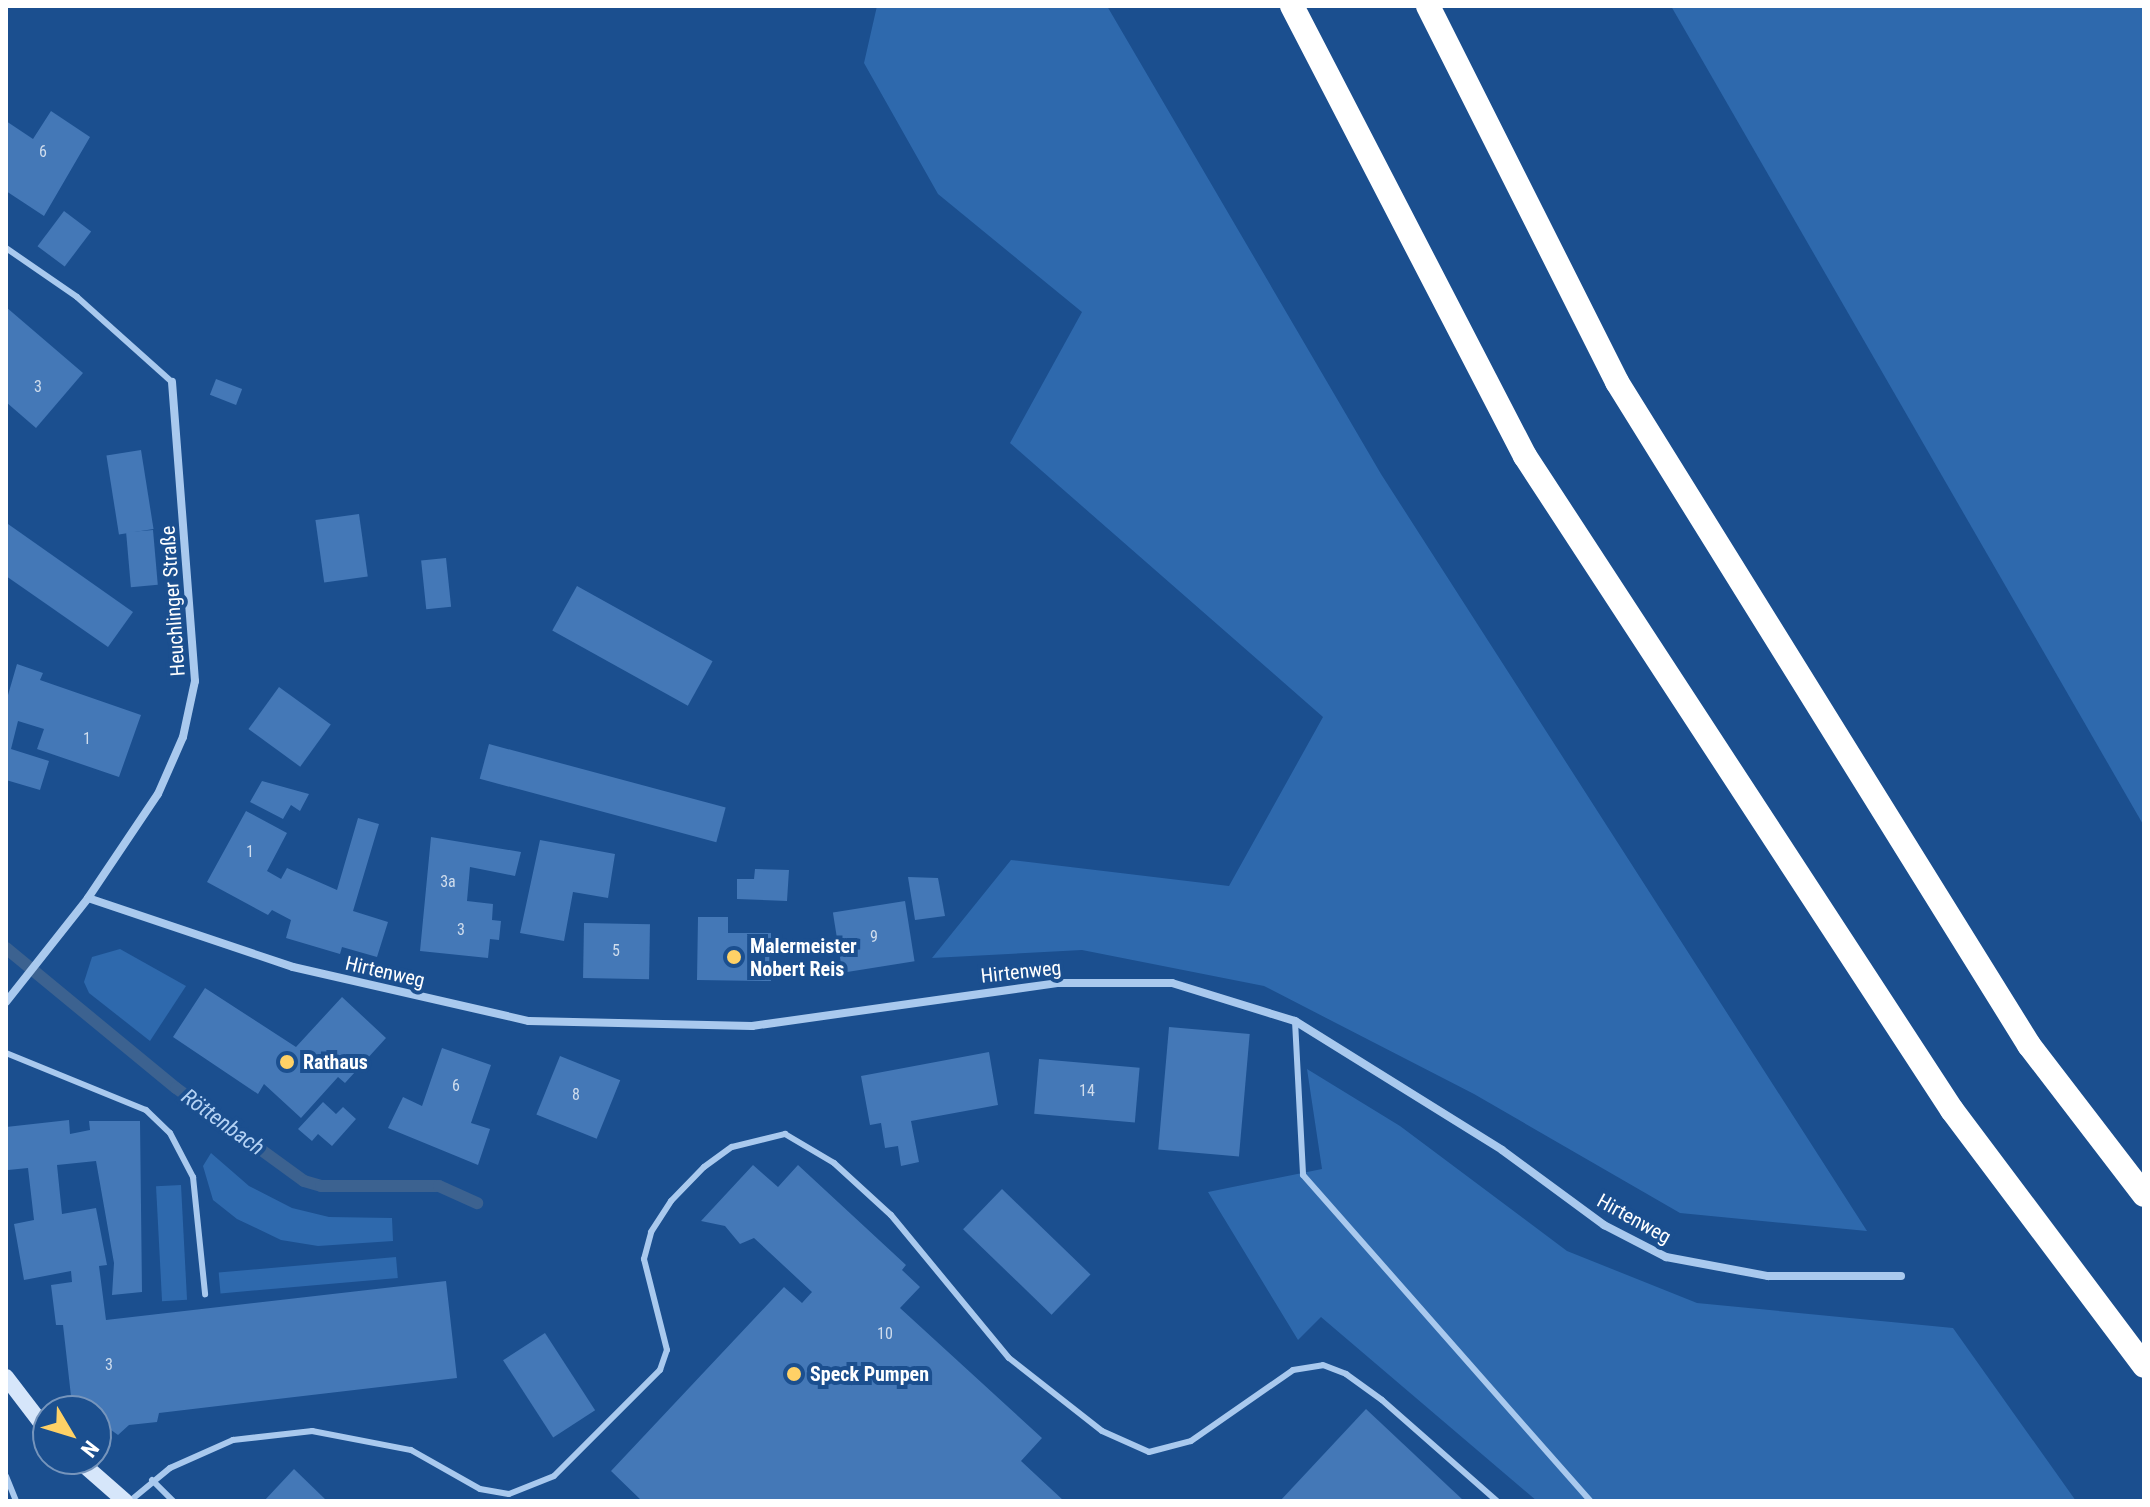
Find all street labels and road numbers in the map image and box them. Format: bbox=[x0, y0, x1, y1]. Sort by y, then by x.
street label: Heuchlinger Straße bbox=[156, 525, 190, 677]
street label: Hirtenweg bbox=[343, 951, 427, 993]
street label: Hirtenweg bbox=[980, 956, 1062, 988]
street label: Hirtenweg bbox=[1593, 1189, 1675, 1249]

